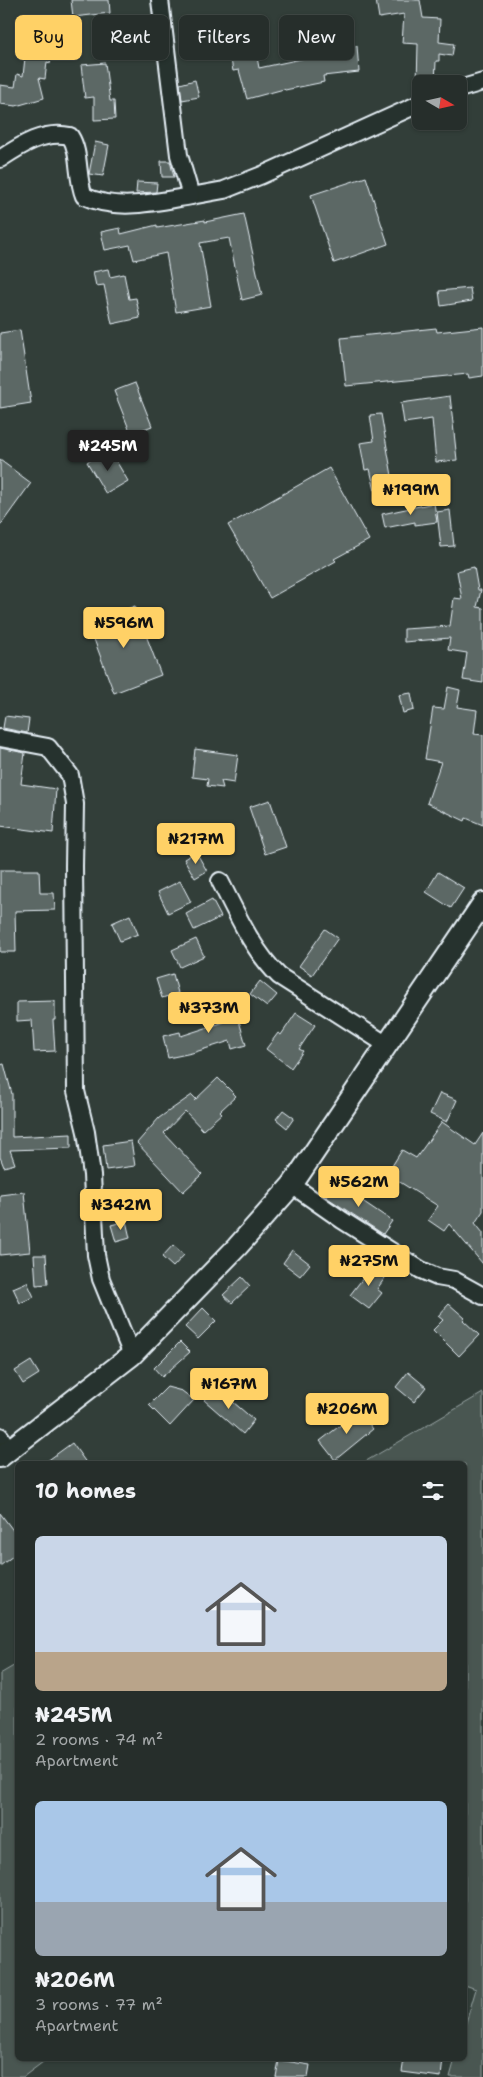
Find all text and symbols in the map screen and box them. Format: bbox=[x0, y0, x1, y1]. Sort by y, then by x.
chip: Buy bbox=[15, 15, 82, 60]
chip: Rent bbox=[92, 15, 169, 60]
chip: Filters bbox=[179, 15, 269, 60]
chip: New bbox=[279, 15, 354, 60]
north arrow bbox=[412, 75, 468, 130]
map controls bbox=[412, 75, 467, 130]
pin: ₦245M bbox=[73, 430, 143, 472]
text: ₦245M bbox=[79, 435, 137, 456]
pin: ₦199M bbox=[376, 474, 446, 516]
text: ₦199M bbox=[383, 479, 439, 500]
pin: ₦596M bbox=[89, 606, 159, 649]
text: ₦596M bbox=[94, 612, 154, 633]
pin: ₦217M bbox=[161, 822, 231, 865]
text: ₦217M bbox=[168, 828, 224, 849]
pin: ₦373M bbox=[174, 992, 244, 1034]
text: ₦373M bbox=[179, 997, 239, 1018]
pin: ₦562M bbox=[324, 1166, 394, 1208]
text: ₦562M bbox=[329, 1171, 389, 1192]
pin: ₦342M bbox=[86, 1188, 156, 1231]
text: ₦342M bbox=[91, 1194, 151, 1215]
pin: ₦275M bbox=[334, 1244, 404, 1287]
text: ₦275M bbox=[340, 1250, 398, 1271]
pin: ₦167M bbox=[194, 1368, 264, 1410]
text: ₦167M bbox=[201, 1373, 257, 1394]
pin: ₦206M bbox=[312, 1392, 382, 1435]
text: ₦206M bbox=[317, 1398, 377, 1419]
text: 10 homes bbox=[35, 1477, 136, 1505]
icon: filters bbox=[419, 1477, 447, 1505]
icon: home bbox=[196, 1569, 286, 1659]
text: ₦245M bbox=[35, 1701, 112, 1729]
text: 2 rooms · 74 m² bbox=[35, 1729, 163, 1750]
text: Apartment bbox=[35, 1750, 118, 1771]
icon: home bbox=[196, 1834, 286, 1924]
text: ₦206M bbox=[35, 1966, 115, 1994]
text: 3 rooms · 77 m² bbox=[35, 1994, 163, 2015]
text: Apartment bbox=[35, 2015, 118, 2036]

